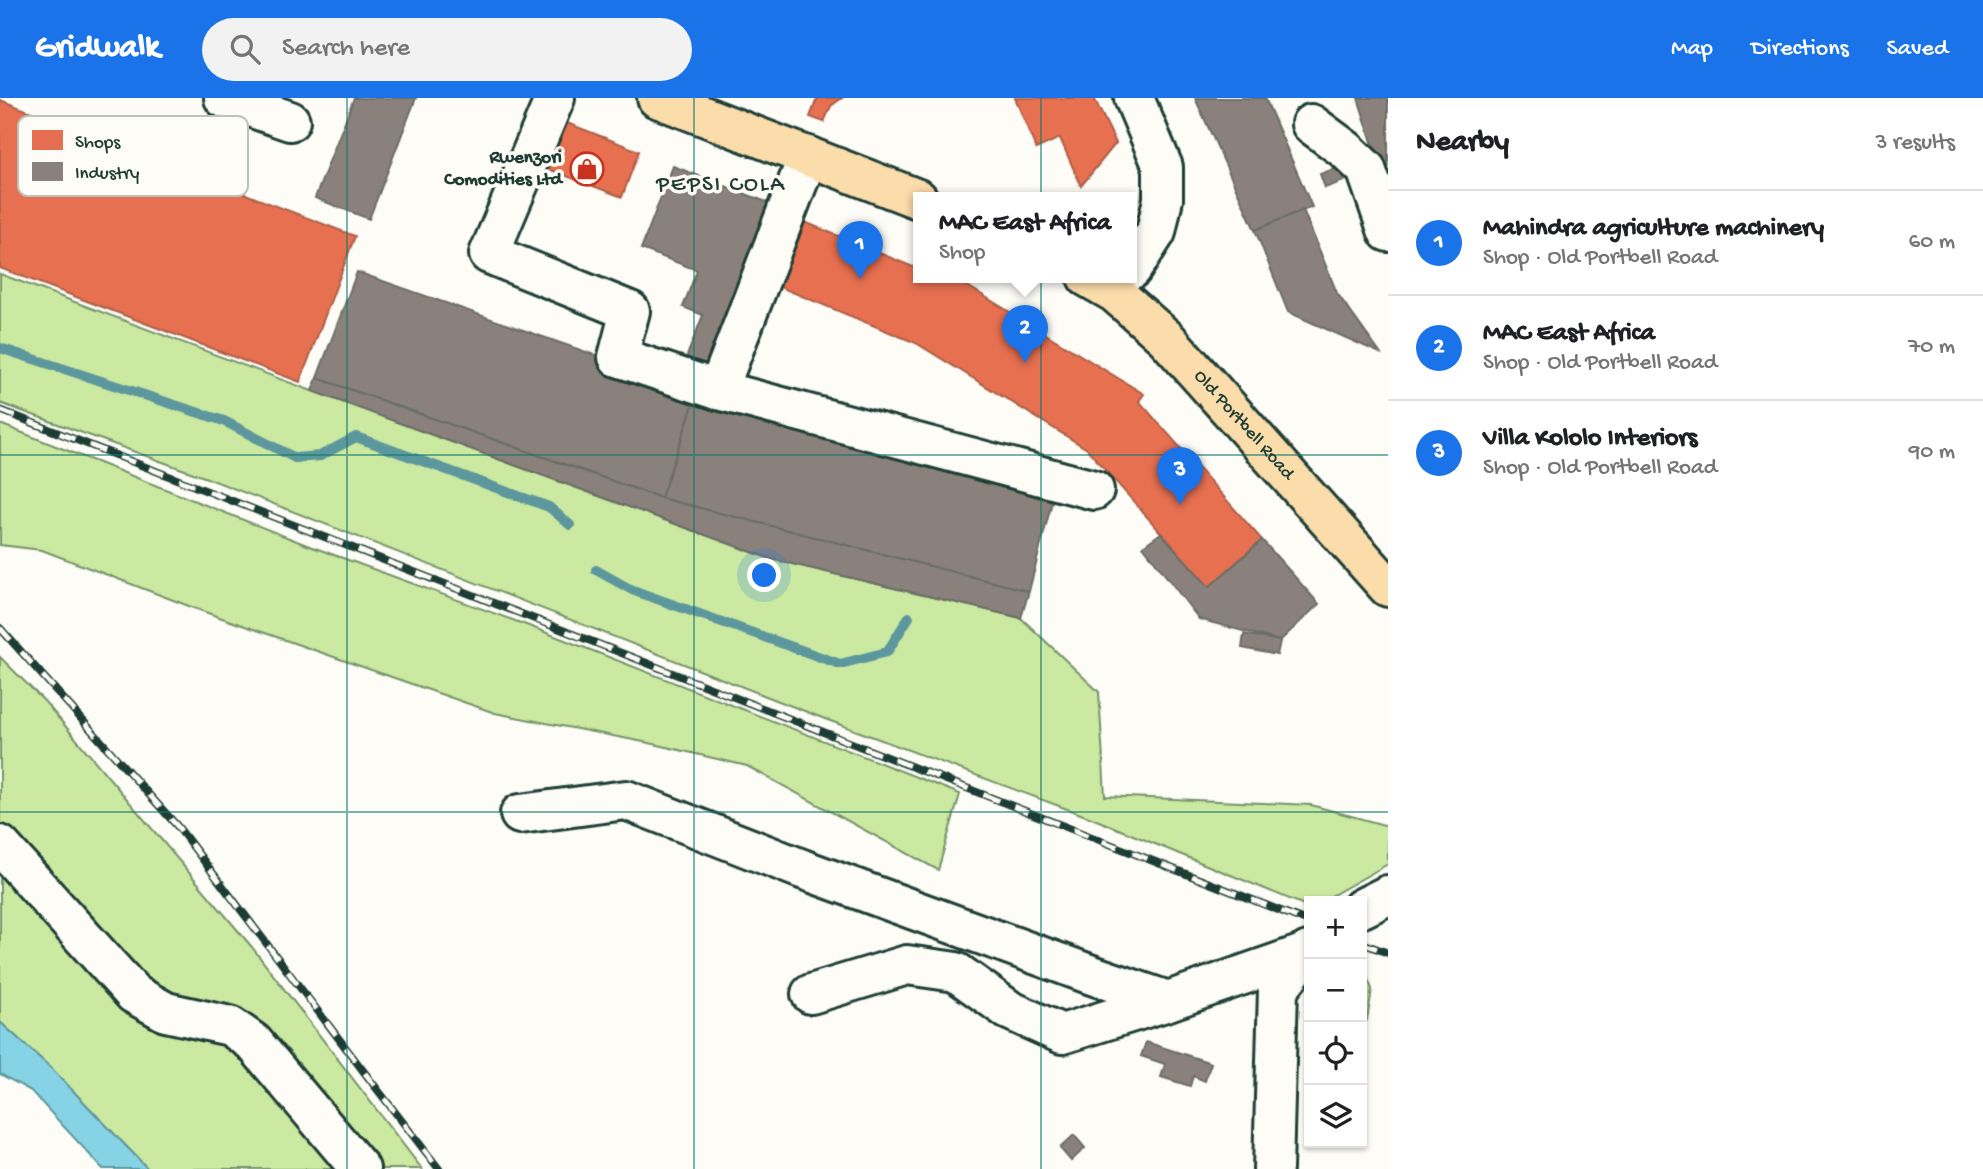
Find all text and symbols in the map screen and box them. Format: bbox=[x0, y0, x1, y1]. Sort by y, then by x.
search box bbox=[202, 18, 692, 81]
text: Gridwalk bbox=[35, 30, 160, 68]
icon: search bbox=[226, 30, 264, 68]
text: Search here bbox=[282, 34, 410, 65]
text: Map bbox=[1671, 35, 1713, 64]
text: Directions bbox=[1751, 35, 1849, 64]
text: Saved bbox=[1887, 35, 1948, 64]
legend bbox=[18, 116, 248, 196]
text: Nearby bbox=[1416, 126, 1509, 161]
text: 3 results bbox=[1875, 130, 1955, 157]
text: Shops bbox=[75, 132, 121, 155]
place label: Rwenzori Comodities Ltd bbox=[443, 147, 564, 192]
shop icon: Rwenzori Comodities Ltd bbox=[568, 150, 606, 188]
text: Industry bbox=[75, 163, 140, 186]
district label: PEPSI COLA bbox=[655, 172, 786, 199]
popup bbox=[913, 192, 1137, 283]
text: MAC East Africa bbox=[939, 209, 1111, 240]
text: Mahindra agriculture machinery bbox=[1483, 214, 1824, 245]
pin: 1 bbox=[837, 221, 883, 279]
text: 1 bbox=[1434, 229, 1444, 256]
text: 60 m bbox=[1909, 229, 1955, 256]
text: Shop bbox=[939, 240, 985, 267]
text: Shop · Old Portbell Road bbox=[1483, 245, 1717, 272]
pin: 2 bbox=[1002, 305, 1048, 363]
text: MAC East Africa bbox=[1483, 319, 1655, 350]
text: 2 bbox=[1433, 334, 1445, 361]
text: 70 m bbox=[1908, 334, 1955, 361]
text: Shop · Old Portbell Road bbox=[1483, 350, 1717, 377]
street label: Old Portbell Road bbox=[1188, 365, 1300, 487]
text: Villa Kololo Interiors bbox=[1483, 424, 1697, 455]
text: 3 bbox=[1433, 439, 1445, 466]
text: 90 m bbox=[1909, 439, 1955, 466]
pin: 3 bbox=[1157, 447, 1203, 505]
text: Shop · Old Portbell Road bbox=[1483, 455, 1717, 482]
your location bbox=[747, 558, 781, 592]
map controls bbox=[1304, 896, 1367, 1148]
button: + bbox=[1304, 896, 1367, 959]
button: − bbox=[1304, 959, 1367, 1022]
button: locate bbox=[1304, 1022, 1367, 1085]
button: layers bbox=[1304, 1085, 1367, 1148]

